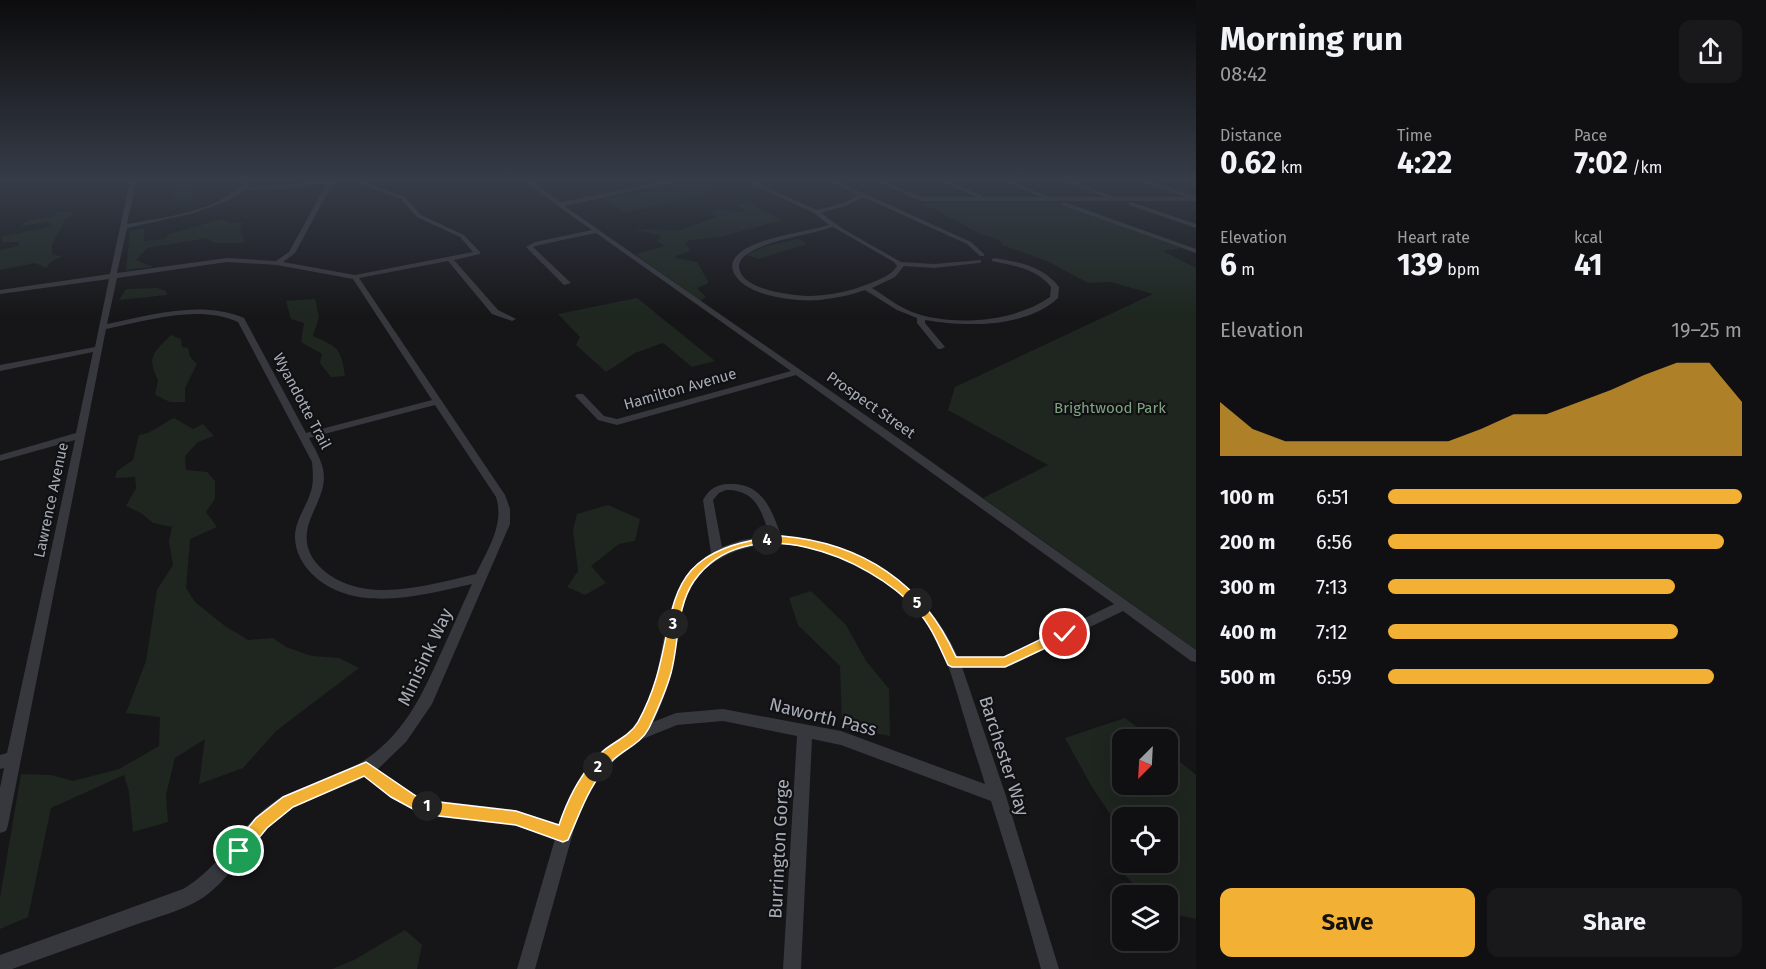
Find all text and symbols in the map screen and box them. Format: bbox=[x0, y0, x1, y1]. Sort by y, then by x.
text: Morning run bbox=[1220, 19, 1403, 59]
button: share bbox=[1679, 20, 1742, 83]
text: 08:42 bbox=[1220, 62, 1267, 86]
text: Distance bbox=[1220, 126, 1282, 145]
text: Time bbox=[1397, 126, 1432, 145]
text: Pace bbox=[1574, 126, 1607, 145]
text: 0.62 bbox=[1220, 145, 1276, 181]
text: 4:22 bbox=[1397, 145, 1452, 181]
text: 7:02 bbox=[1574, 145, 1628, 181]
text: km bbox=[1276, 158, 1303, 177]
text: /km bbox=[1628, 158, 1662, 177]
text: Elevation bbox=[1220, 228, 1287, 247]
text: Heart rate bbox=[1397, 228, 1470, 247]
text: kcal bbox=[1574, 228, 1603, 247]
text: 6 bbox=[1220, 247, 1237, 283]
text: 139 bbox=[1397, 247, 1443, 283]
text: 41 bbox=[1574, 247, 1603, 283]
text: m bbox=[1237, 260, 1255, 279]
text: bpm bbox=[1443, 260, 1480, 279]
text: Elevation bbox=[1220, 318, 1304, 342]
text: 19–25 m bbox=[1671, 318, 1742, 342]
street label: Wyandotte Trail bbox=[269, 350, 335, 453]
street label: Hamilton Avenue bbox=[622, 364, 738, 414]
street label: Prospect Street bbox=[823, 368, 919, 442]
park label: Brightwood Park bbox=[1054, 399, 1166, 417]
street label: Lawrence Avenue bbox=[30, 441, 72, 559]
text: 100 m bbox=[1220, 485, 1274, 509]
text: 6:51 bbox=[1316, 485, 1349, 509]
pin: 4 bbox=[752, 525, 782, 555]
text: 4 bbox=[762, 530, 772, 549]
text: 200 m bbox=[1220, 530, 1275, 554]
text: 6:56 bbox=[1316, 530, 1352, 554]
text: 300 m bbox=[1220, 575, 1275, 599]
text: 7:13 bbox=[1316, 575, 1348, 599]
pin: 5 bbox=[902, 588, 932, 618]
text: 5 bbox=[913, 593, 921, 612]
street label: Minisink Way bbox=[393, 604, 457, 709]
pin bbox=[1039, 608, 1090, 659]
pin: 3 bbox=[658, 609, 688, 639]
text: 3 bbox=[669, 614, 677, 633]
icon: check bbox=[1048, 617, 1081, 650]
text: 400 m bbox=[1220, 620, 1276, 644]
text: 7:12 bbox=[1316, 620, 1347, 644]
text: 500 m bbox=[1220, 665, 1276, 689]
text: 6:59 bbox=[1316, 665, 1352, 689]
street label: Naworth Pass bbox=[767, 693, 879, 741]
street label: Barchester Way bbox=[974, 693, 1034, 819]
north arrow bbox=[1112, 729, 1178, 795]
map controls bbox=[1112, 729, 1178, 951]
pin: 2 bbox=[583, 752, 613, 782]
text: 2 bbox=[594, 757, 602, 776]
street label: Burrington Gorge bbox=[764, 779, 794, 919]
pin: 1 bbox=[412, 791, 442, 821]
text: 1 bbox=[423, 796, 431, 815]
button: locate bbox=[1112, 807, 1178, 873]
pin bbox=[213, 825, 264, 876]
icon: arrive bbox=[222, 834, 255, 867]
button: layers bbox=[1112, 885, 1178, 951]
button: Save bbox=[1220, 888, 1475, 957]
button: Share bbox=[1487, 888, 1742, 957]

